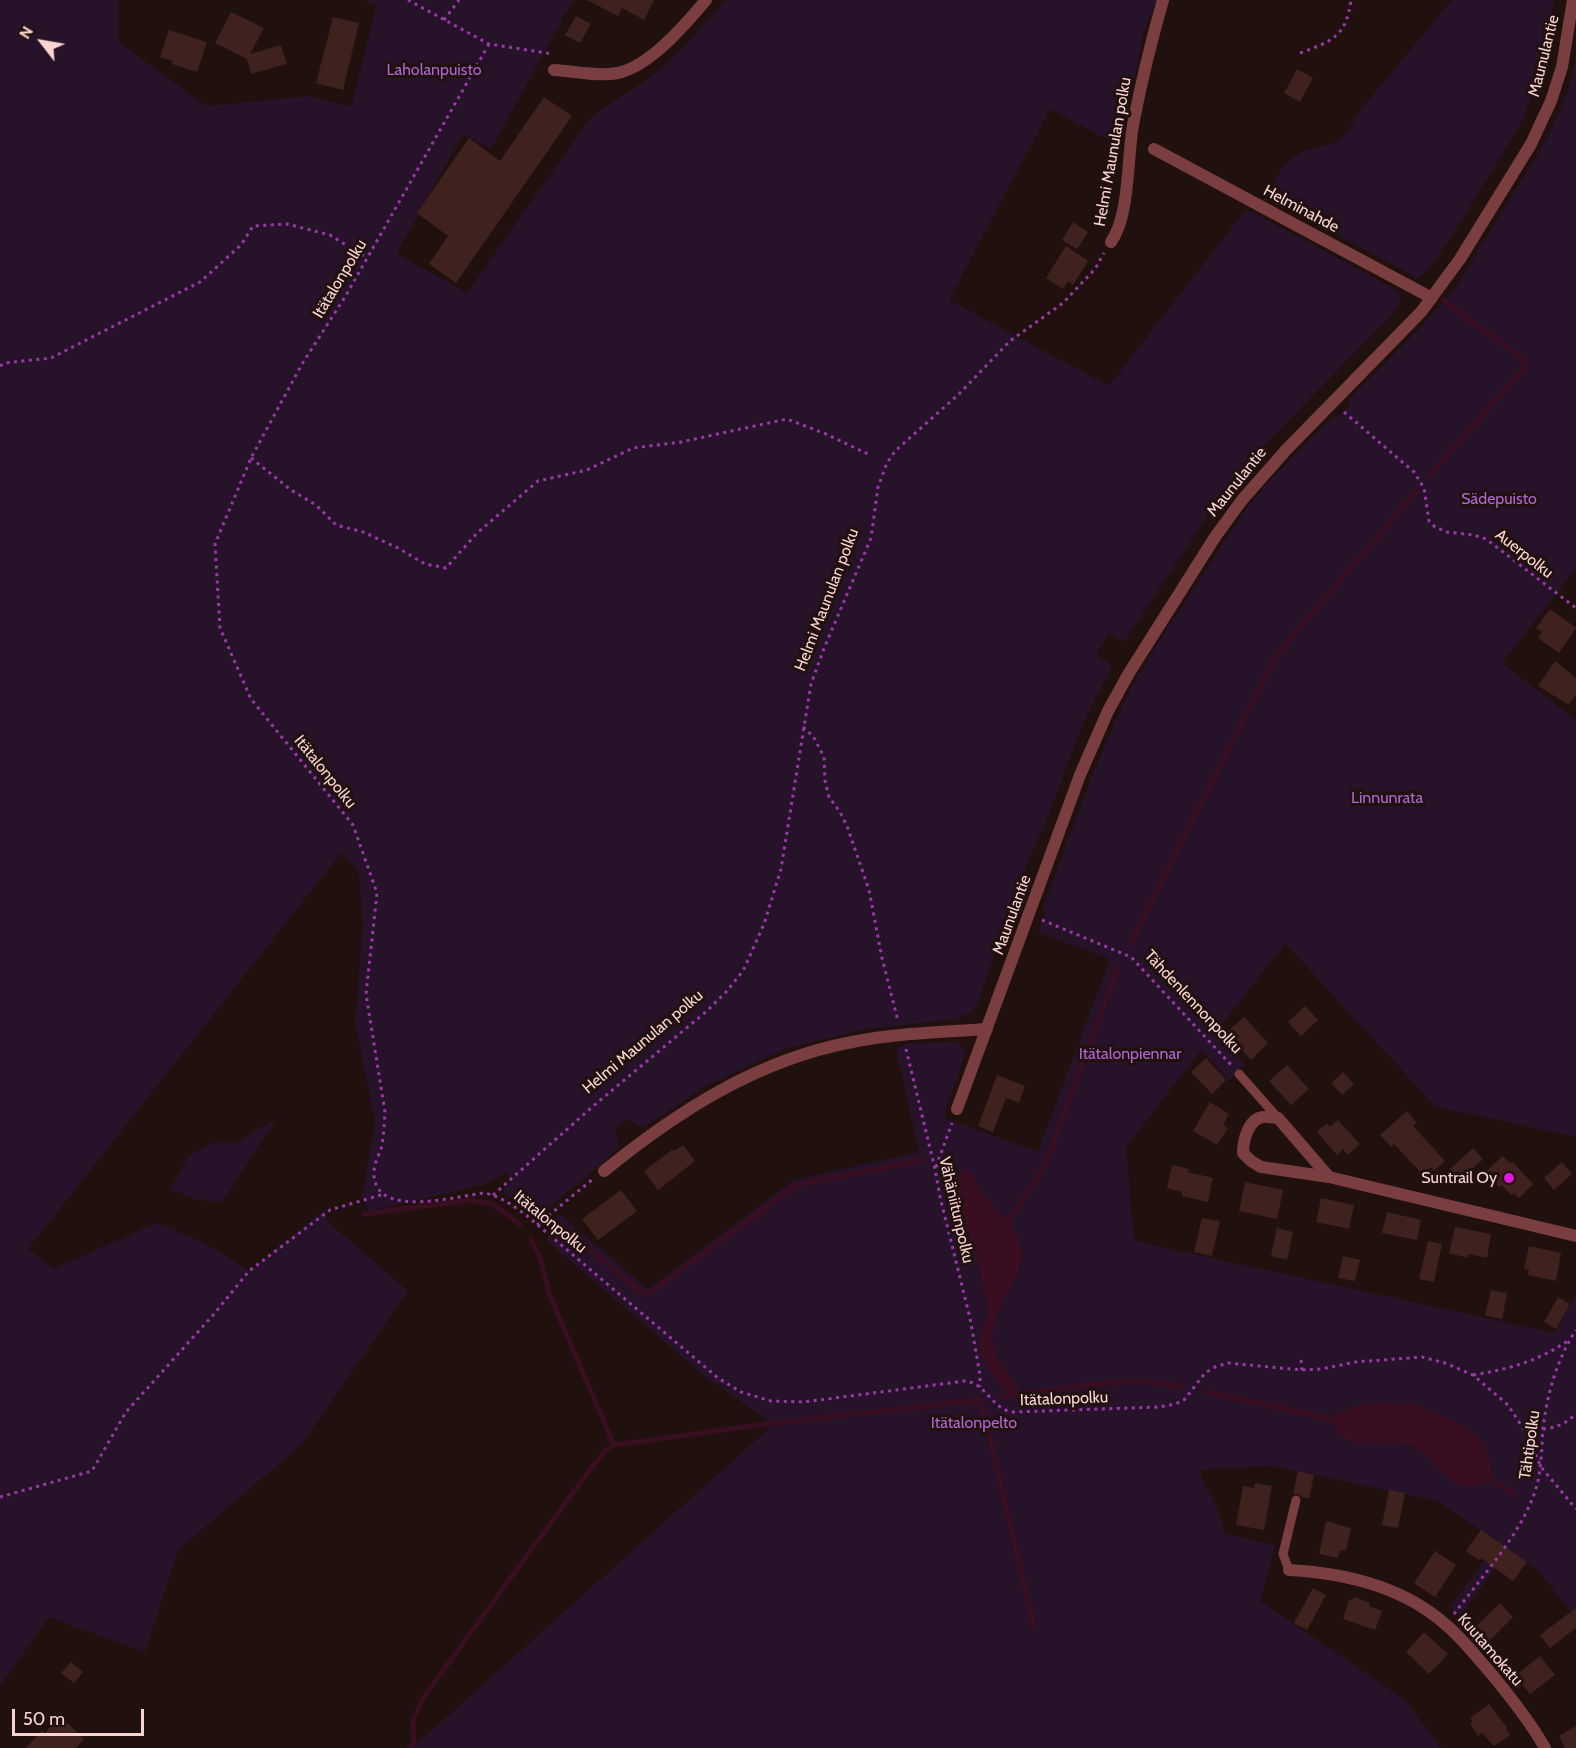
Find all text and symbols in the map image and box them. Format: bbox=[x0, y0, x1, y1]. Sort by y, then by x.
north arrow bbox=[12, 12, 72, 72]
street label: Maunulantie bbox=[1525, 13, 1563, 99]
text: N bbox=[15, 23, 37, 42]
park label: Laholanpuisto bbox=[386, 60, 482, 80]
street label: Helmi Maunulan polku bbox=[1090, 76, 1136, 228]
street label: Helminahde bbox=[1260, 181, 1342, 237]
street label: Itätalonpolku bbox=[309, 236, 371, 322]
street label: Maunulantie bbox=[1203, 443, 1271, 521]
park label: Sädepuisto bbox=[1461, 489, 1537, 509]
street label: Auerpolku bbox=[1491, 525, 1557, 583]
street label: Helmi Maunulan polku bbox=[791, 526, 863, 674]
street label: Itätalonpolku bbox=[290, 732, 360, 812]
park label: Linnunrata bbox=[1351, 788, 1423, 808]
street label: Maunulantie bbox=[989, 872, 1035, 958]
street label: Tähdenlennonpolku bbox=[1140, 946, 1246, 1058]
street label: Helmi Maunulan polku bbox=[579, 986, 707, 1098]
park label: Itätalonpiennar bbox=[1079, 1044, 1181, 1064]
street label: Vähäniitunpolku bbox=[934, 1155, 978, 1265]
place label: Suntrail Oy bbox=[1421, 1168, 1497, 1188]
marker: Suntrail Oy bbox=[1502, 1171, 1516, 1185]
street label: Itätalonpolku bbox=[510, 1187, 590, 1257]
street label: Itätalonpolku bbox=[1019, 1388, 1109, 1410]
street label: Tähtipolku bbox=[1516, 1409, 1544, 1481]
park label: Itätalonpelto bbox=[931, 1413, 1017, 1433]
street label: Kuutamokatu bbox=[1453, 1610, 1527, 1690]
scale bar bbox=[15, 1697, 147, 1735]
text: 50 m bbox=[23, 1708, 65, 1730]

